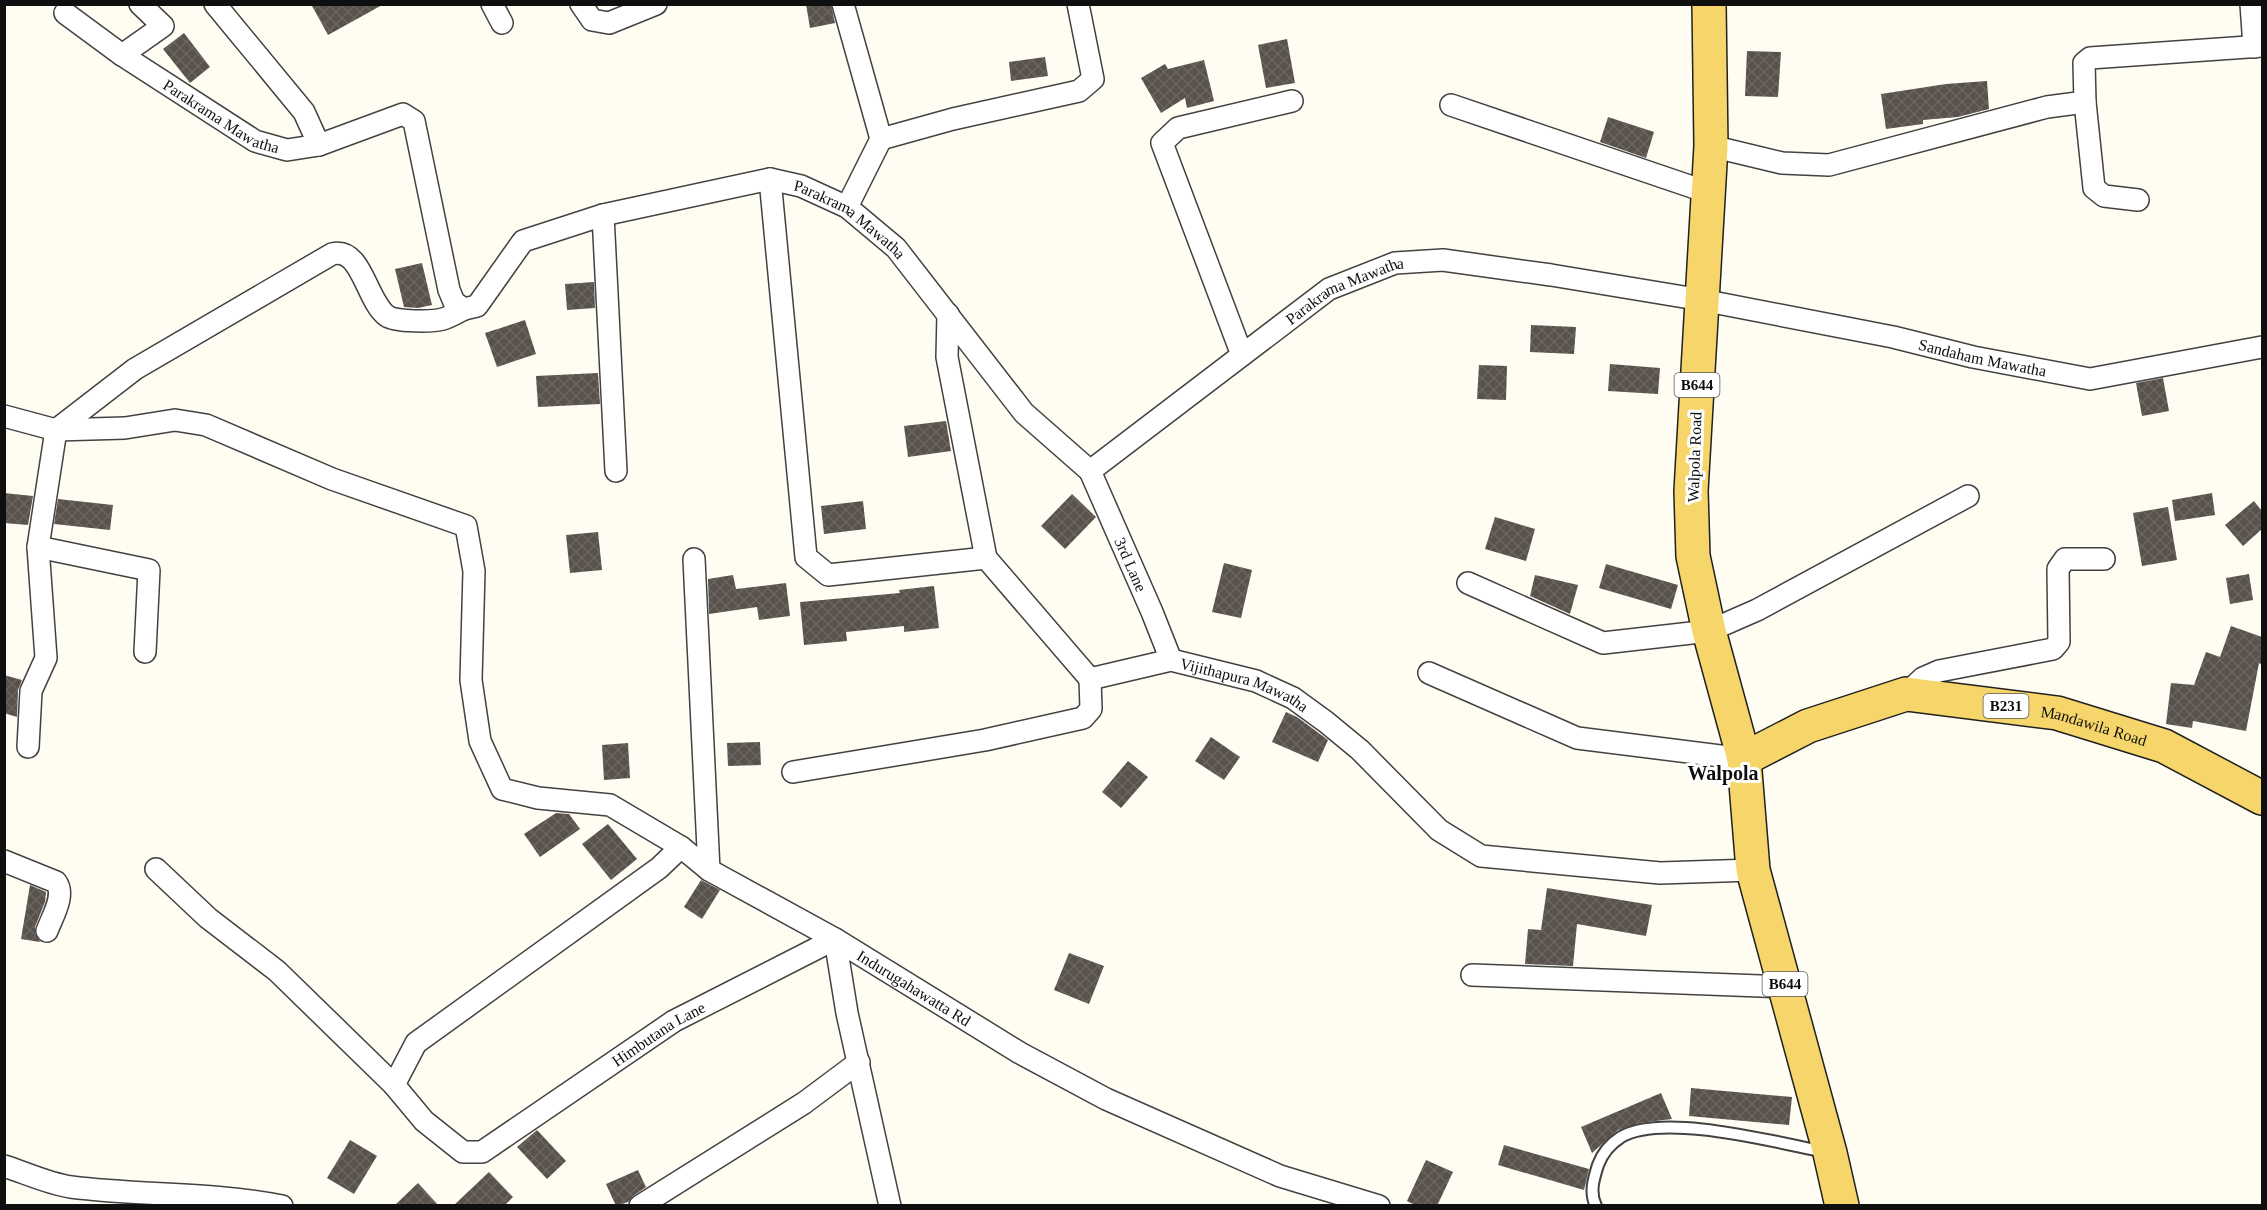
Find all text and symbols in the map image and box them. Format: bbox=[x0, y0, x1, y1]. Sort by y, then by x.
street label: Parakrama Mawatha bbox=[160, 76, 281, 156]
street label: Parakrama Mawatha bbox=[792, 177, 909, 262]
street label: Parakrama Mawatha bbox=[1282, 254, 1404, 328]
street label: Sandaham Mawatha bbox=[1917, 336, 2048, 380]
road number: B644 bbox=[1674, 373, 1720, 397]
street label: Walpola Road bbox=[1684, 411, 1706, 503]
street label: 3rd Lane bbox=[1111, 535, 1150, 594]
street label: Vijithapura Mawatha bbox=[1178, 655, 1311, 715]
road number: B231 bbox=[1984, 694, 2028, 718]
street label: Mandawila Road bbox=[2040, 703, 2149, 749]
district label: Walpola bbox=[1687, 762, 1759, 785]
street label: Indurugahawatta Rd bbox=[854, 947, 974, 1030]
road number: B644 bbox=[1762, 972, 1808, 996]
street label: Himbutana Lane bbox=[609, 999, 708, 1070]

